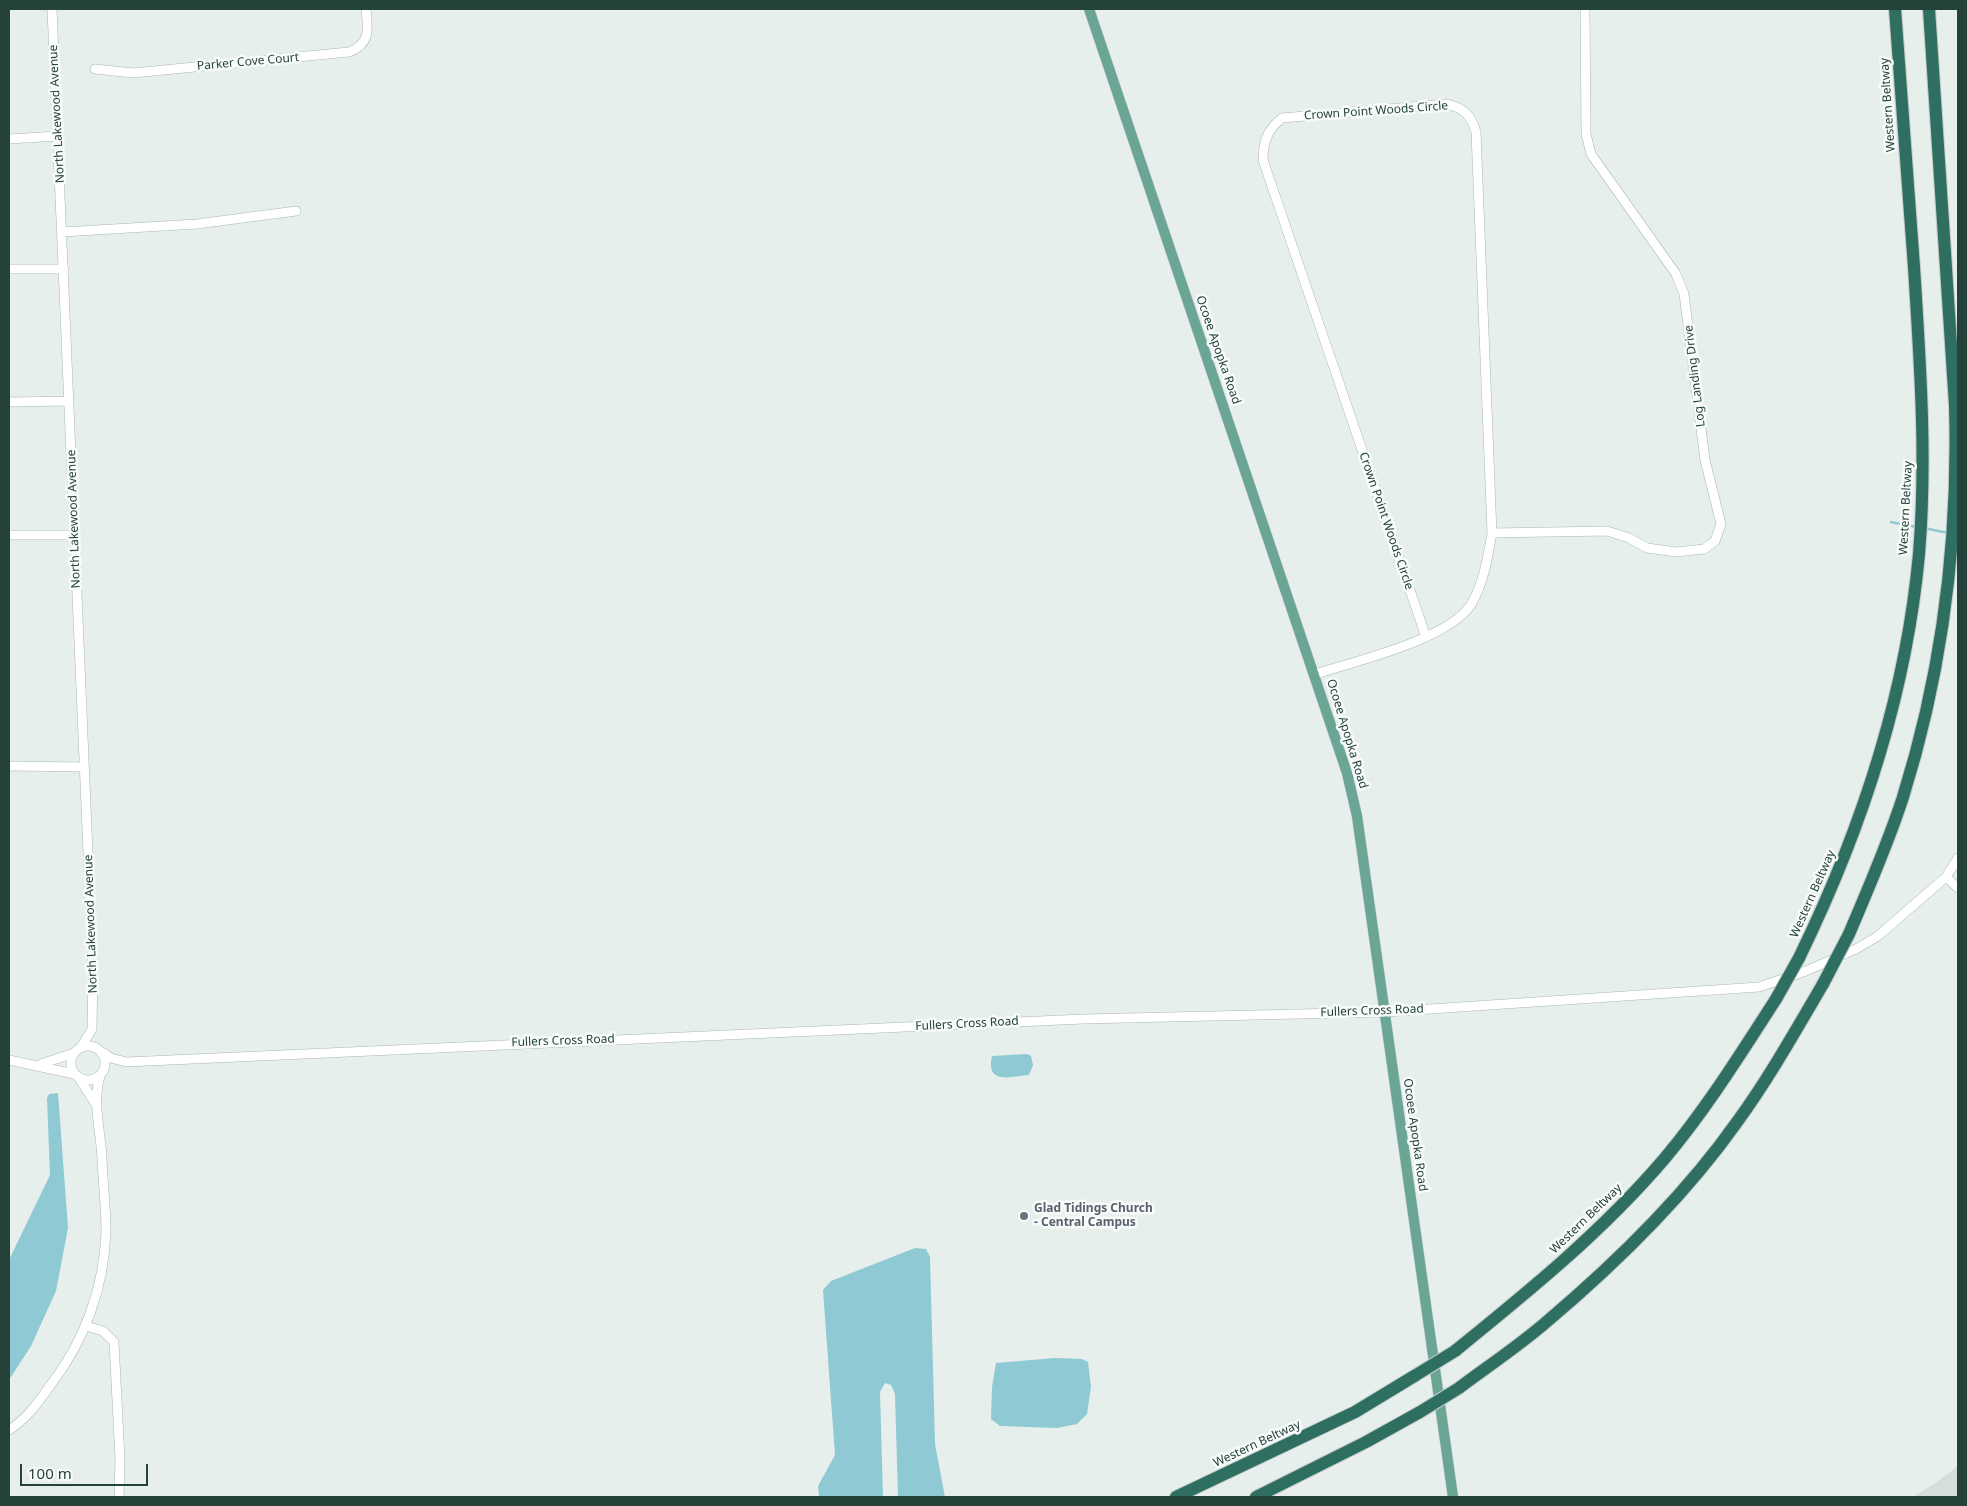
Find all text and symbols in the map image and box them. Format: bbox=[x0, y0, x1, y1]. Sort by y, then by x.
street label: North Lakewood Avenue bbox=[46, 44, 68, 184]
street label: Parker Cove Court bbox=[196, 50, 300, 74]
street label: Western Beltway bbox=[1878, 57, 1898, 153]
street label: Crown Point Woods Circle bbox=[1303, 99, 1449, 123]
street label: Ocoee Apopka Road bbox=[1193, 294, 1243, 406]
street label: Log Landing Drive bbox=[1682, 324, 1708, 428]
street label: North Lakewood Avenue bbox=[64, 449, 84, 589]
street label: Crown Point Woods Circle bbox=[1356, 450, 1416, 592]
street label: Western Beltway bbox=[1896, 461, 1916, 555]
street label: Ocoee Apopka Road bbox=[1323, 677, 1371, 791]
street label: Western Beltway bbox=[1787, 848, 1839, 940]
street label: North Lakewood Avenue bbox=[81, 854, 101, 994]
street label: Fullers Cross Road bbox=[1320, 1002, 1424, 1020]
street label: Fullers Cross Road bbox=[915, 1014, 1019, 1034]
street label: Fullers Cross Road bbox=[511, 1032, 615, 1050]
street label: Ocoee Apopka Road bbox=[1400, 1078, 1430, 1192]
street label: Western Beltway bbox=[1547, 1181, 1625, 1257]
place label: Glad Tidings Church - Central Campus bbox=[1034, 1202, 1153, 1230]
marker: Glad Tidings Church - Central Campus bbox=[1018, 1210, 1030, 1222]
street label: Western Beltway bbox=[1211, 1418, 1303, 1470]
scale bar bbox=[22, 1454, 150, 1486]
text: 100 m bbox=[28, 1463, 72, 1483]

